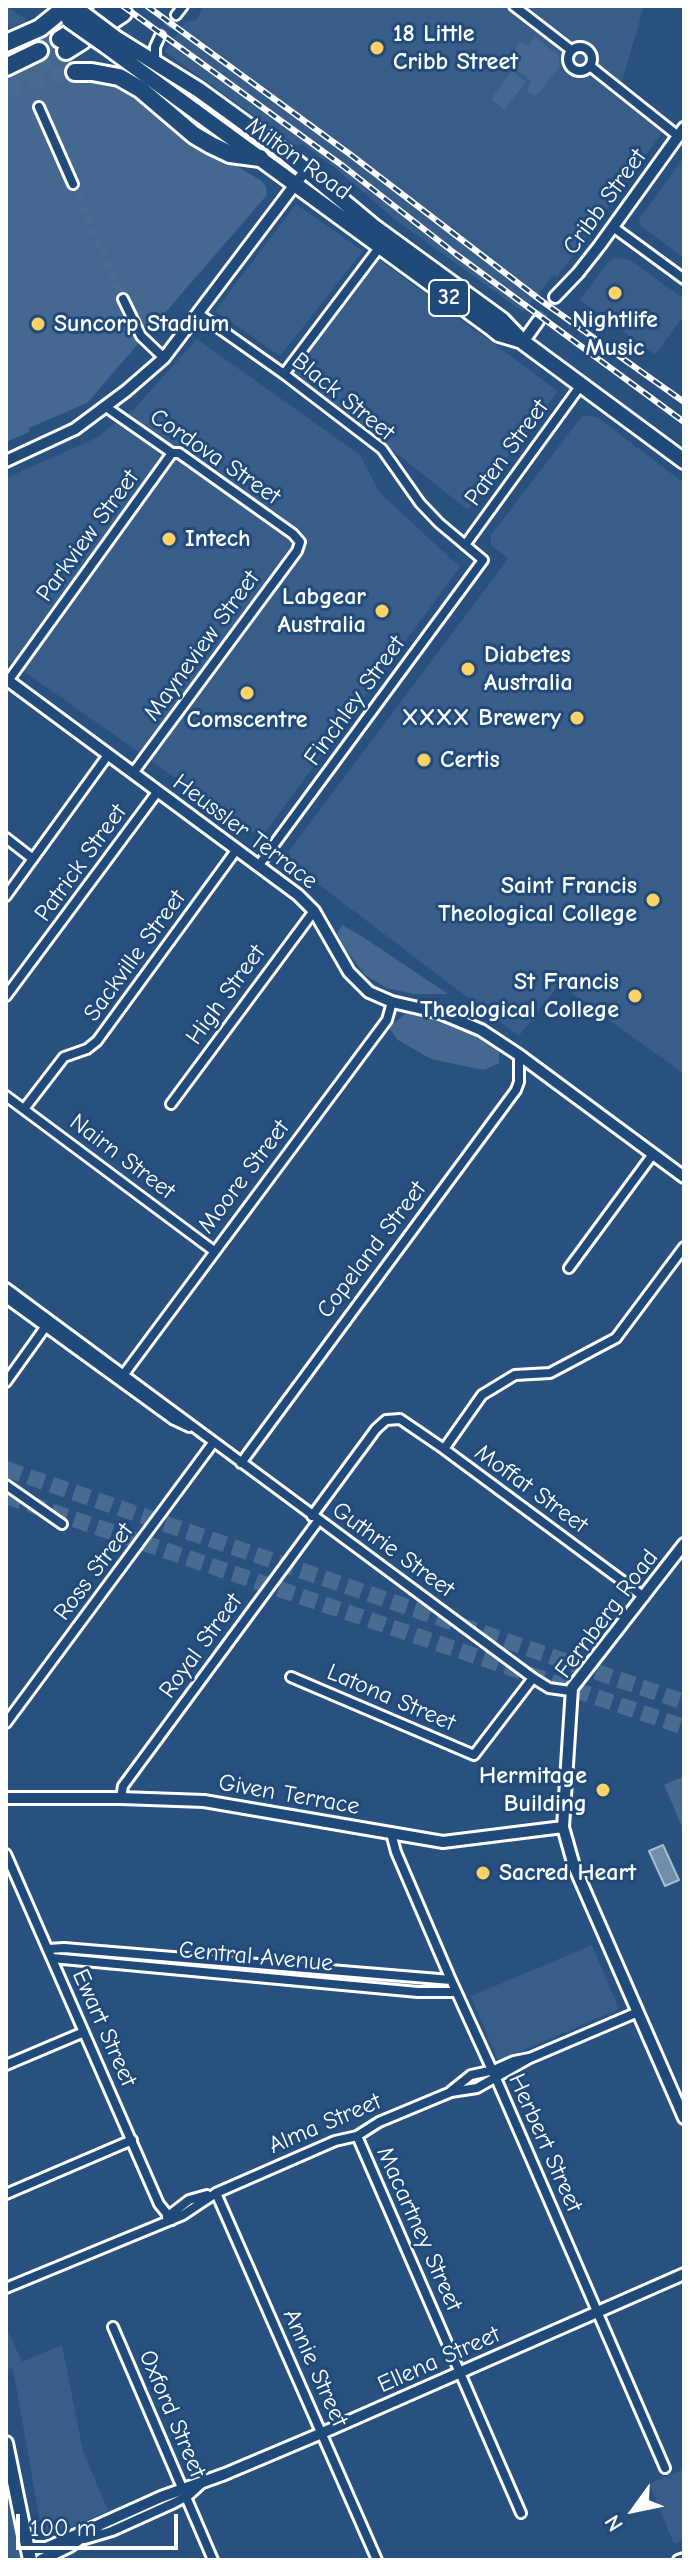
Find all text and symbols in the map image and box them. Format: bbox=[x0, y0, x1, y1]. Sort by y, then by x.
place label: 18 Little Cribb Street bbox=[393, 20, 518, 76]
marker: 18 Little Cribb Street bbox=[368, 39, 386, 57]
street label: Milton Road bbox=[240, 111, 356, 207]
street label: Cribb Street bbox=[557, 144, 653, 260]
road number: 32 bbox=[429, 280, 469, 316]
marker: Nightlife Music bbox=[606, 284, 624, 302]
place label: Nightlife Music bbox=[572, 306, 658, 362]
place label: Suncorp Stadium bbox=[54, 310, 229, 338]
marker: Suncorp Stadium bbox=[29, 315, 47, 333]
street label: Black Street bbox=[286, 347, 400, 447]
street label: Paten Street bbox=[459, 394, 555, 512]
street label: Cordova Street bbox=[144, 403, 286, 511]
street label: Parkview Street bbox=[31, 464, 145, 608]
place label: Intech bbox=[185, 525, 251, 553]
marker: Intech bbox=[160, 530, 178, 548]
street label: Mayneview Street bbox=[138, 565, 266, 727]
place label: Labgear Australia bbox=[277, 583, 366, 639]
marker: Labgear Australia bbox=[373, 602, 391, 620]
street label: Finchley Street bbox=[298, 631, 412, 771]
place label: Diabetes Australia bbox=[484, 641, 573, 697]
marker: Diabetes Australia bbox=[459, 660, 477, 678]
marker: Comscentre bbox=[238, 684, 256, 702]
place label: XXXX Brewery bbox=[402, 704, 561, 732]
place label: Comscentre bbox=[187, 706, 307, 734]
marker: XXXX Brewery bbox=[568, 709, 586, 727]
place label: Certis bbox=[440, 746, 500, 774]
marker: Certis bbox=[415, 751, 433, 769]
street label: Heussler Terrace bbox=[167, 768, 323, 896]
street label: Patrick Street bbox=[29, 799, 133, 927]
place label: Saint Francis Theological College bbox=[438, 872, 637, 928]
street label: Sackville Street bbox=[78, 885, 192, 1027]
marker: Saint Francis Theological College bbox=[644, 891, 662, 909]
street label: High Street bbox=[180, 939, 272, 1051]
place label: St Francis Theological College bbox=[420, 968, 619, 1024]
marker: St Francis Theological College bbox=[626, 987, 644, 1005]
street label: Nairn Street bbox=[64, 1108, 180, 1206]
street label: Moore Street bbox=[192, 1115, 296, 1239]
street label: Copeland Street bbox=[311, 1176, 433, 1324]
street label: Moffat Street bbox=[469, 1438, 593, 1540]
street label: Guthrie Street bbox=[326, 1496, 460, 1604]
street label: Ross Street bbox=[48, 1518, 140, 1626]
street label: Fernberg Road bbox=[549, 1544, 665, 1684]
street label: Royal Street bbox=[153, 1588, 249, 1704]
street label: Latona Street bbox=[322, 1658, 460, 1738]
place label: Hermitage Building bbox=[479, 1762, 587, 1818]
street label: Given Terrace bbox=[216, 1768, 362, 1822]
marker: Hermitage Building bbox=[594, 1781, 612, 1799]
place label: Sacred Heart bbox=[499, 1859, 636, 1887]
marker: Sacred Heart bbox=[474, 1864, 492, 1882]
street label: Central Avenue bbox=[178, 1936, 334, 1978]
street label: Ewart Street bbox=[65, 1965, 143, 2091]
street label: Herbert Street bbox=[502, 2069, 588, 2217]
street label: Alma Street bbox=[264, 2087, 386, 2161]
street label: Macartney Street bbox=[370, 2142, 468, 2316]
street label: Annie Street bbox=[276, 2305, 354, 2431]
street label: Ellena Street bbox=[373, 2320, 505, 2400]
street label: Oxford Street bbox=[132, 2346, 212, 2482]
north arrow bbox=[594, 2470, 674, 2550]
scale bar bbox=[20, 2498, 182, 2548]
text: N bbox=[599, 2510, 629, 2536]
text: 100 m bbox=[30, 2514, 97, 2542]

